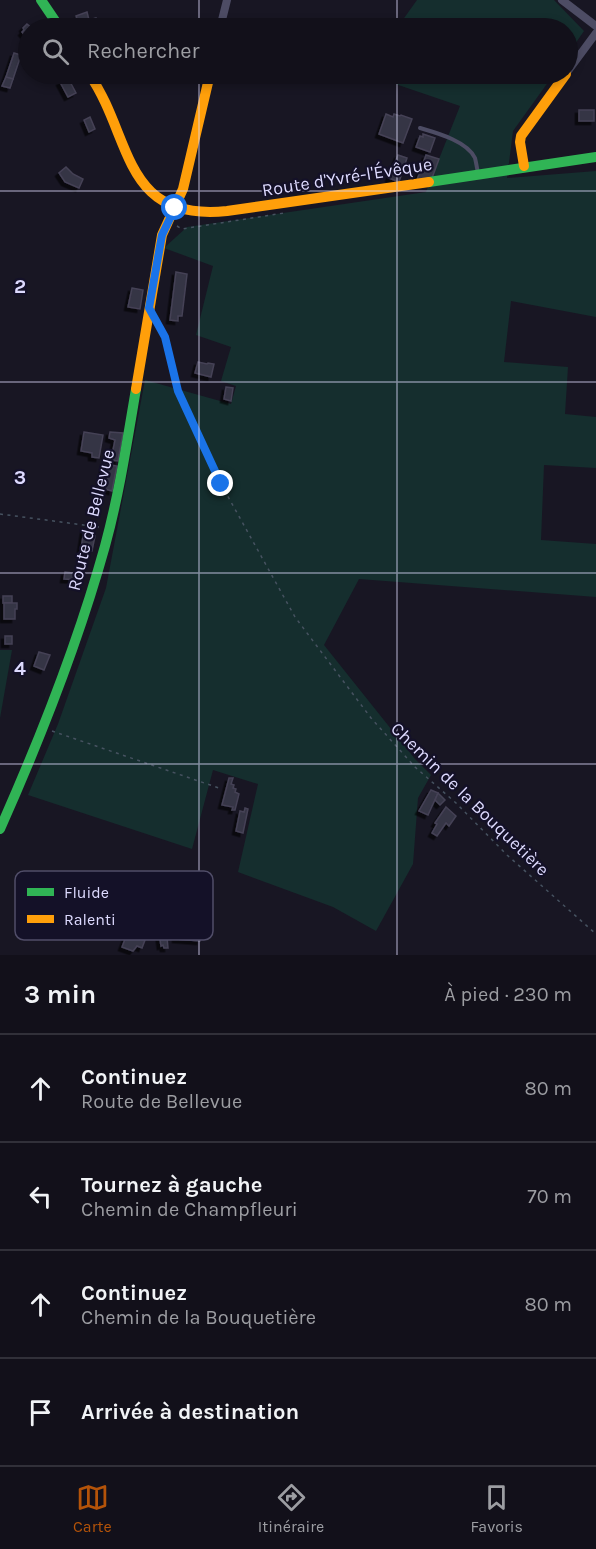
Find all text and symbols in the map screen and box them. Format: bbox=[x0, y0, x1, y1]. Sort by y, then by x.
search box bbox=[18, 18, 578, 84]
icon: search bbox=[39, 35, 72, 68]
text: Rechercher bbox=[87, 38, 200, 64]
street label: Route d'Yvré-l'Évêque bbox=[260, 152, 434, 201]
route start bbox=[161, 194, 187, 220]
text: 2 bbox=[14, 275, 26, 298]
street label: Route de Bellevue bbox=[63, 447, 119, 593]
text: 3 bbox=[14, 466, 26, 489]
route end bbox=[207, 470, 233, 496]
text: 4 bbox=[14, 657, 26, 680]
street label: Chemin de la Bouquetière bbox=[386, 718, 554, 880]
legend bbox=[15, 871, 213, 940]
text: Fluide bbox=[64, 883, 109, 902]
text: Ralenti bbox=[64, 910, 116, 929]
text: 3 min bbox=[24, 979, 96, 1010]
text: À pied · 230 m bbox=[444, 983, 572, 1006]
text: Continuez bbox=[81, 1064, 187, 1090]
icon: ahead bbox=[24, 1072, 57, 1105]
text: 80 m bbox=[524, 1077, 572, 1100]
text: Route de Bellevue bbox=[81, 1090, 242, 1113]
text: Tournez à gauche bbox=[81, 1172, 262, 1198]
icon: left bbox=[24, 1180, 57, 1213]
text: 70 m bbox=[527, 1185, 572, 1208]
text: Chemin de Champfleuri bbox=[81, 1198, 298, 1221]
text: Continuez bbox=[81, 1280, 187, 1306]
icon: ahead bbox=[24, 1288, 57, 1321]
text: 80 m bbox=[524, 1293, 572, 1316]
text: Chemin de la Bouquetière bbox=[81, 1306, 316, 1329]
icon: arrive bbox=[24, 1396, 57, 1429]
text: Arrivée à destination bbox=[81, 1399, 299, 1425]
tab: Carte bbox=[73, 1481, 112, 1536]
tab: Itinéraire bbox=[258, 1481, 324, 1536]
tab: Favoris bbox=[470, 1481, 523, 1536]

